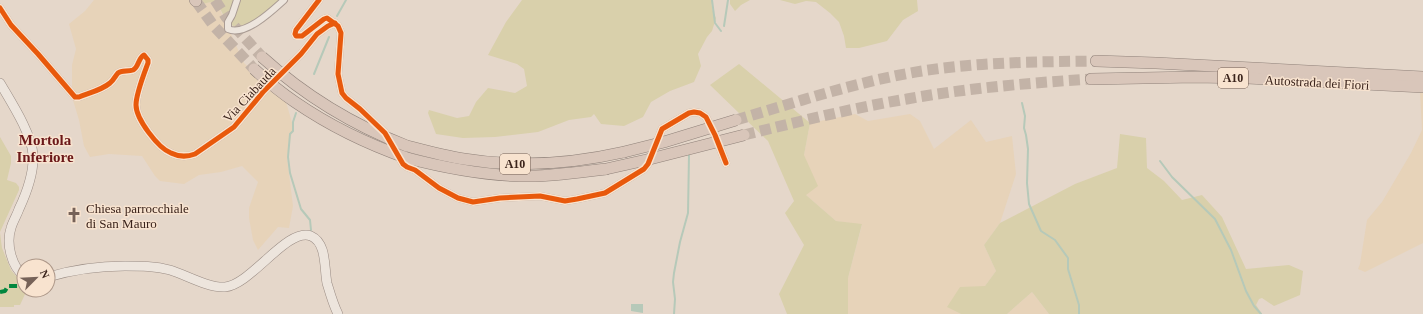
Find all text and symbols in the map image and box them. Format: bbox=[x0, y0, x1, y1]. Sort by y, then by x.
street label: Via Ciabauda bbox=[220, 63, 279, 125]
road number: A10 bbox=[1218, 68, 1248, 88]
street label: Autostrada dei Fiori bbox=[1264, 72, 1370, 93]
district label: Mortola Inferiore bbox=[16, 132, 74, 165]
road number: A10 bbox=[500, 154, 530, 174]
place label: Chiesa parrocchiale di San Mauro bbox=[86, 201, 189, 231]
church icon: Chiesa parrocchiale di San Mauro bbox=[65, 206, 83, 224]
north arrow bbox=[16, 258, 56, 298]
text: N bbox=[38, 268, 52, 280]

